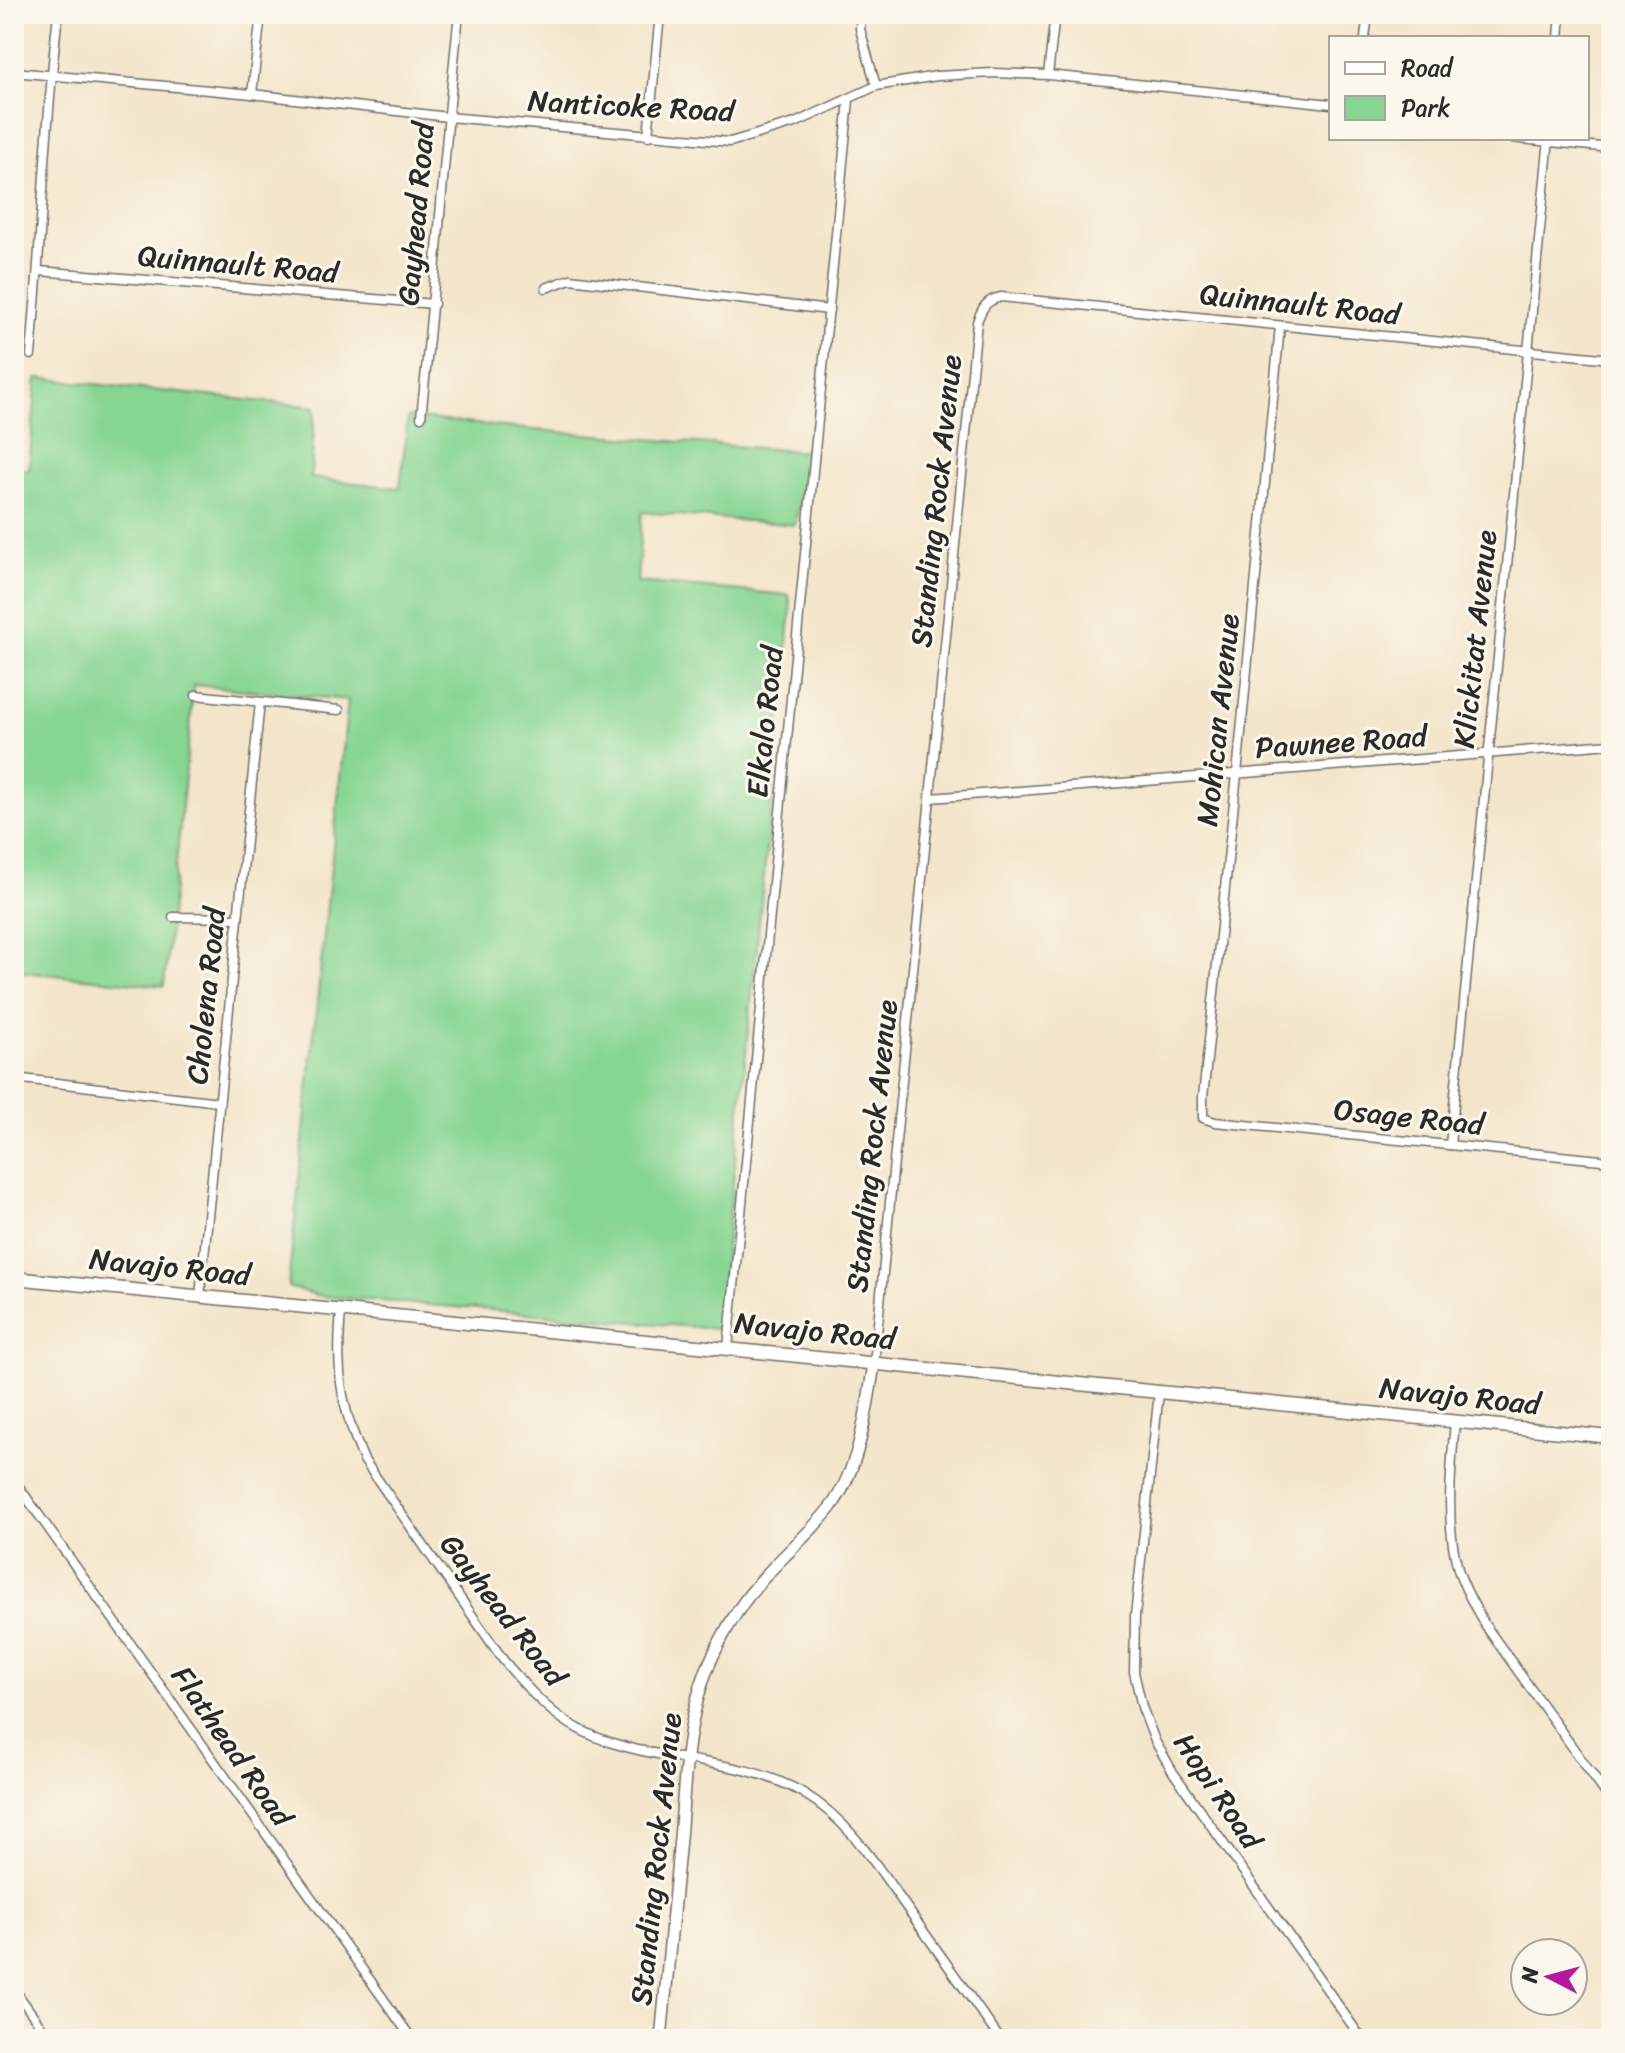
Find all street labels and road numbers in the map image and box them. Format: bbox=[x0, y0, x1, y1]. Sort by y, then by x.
street label: Nanticoke Road bbox=[526, 74, 738, 138]
street label: Gayhead Road bbox=[381, 118, 451, 308]
street label: Quinnault Road bbox=[135, 228, 343, 300]
street label: Quinnault Road bbox=[1197, 267, 1405, 342]
street label: Standing Rock Avenue bbox=[894, 352, 978, 650]
street label: Klickitat Avenue bbox=[1437, 527, 1513, 751]
street label: Mohican Avenue bbox=[1180, 611, 1256, 829]
street label: Elkalo Road bbox=[730, 642, 800, 800]
street label: Pawnee Road bbox=[1253, 709, 1431, 775]
street label: Cholena Road bbox=[170, 903, 242, 1087]
street label: Standing Rock Avenue bbox=[830, 997, 914, 1295]
street label: Osage Road bbox=[1331, 1082, 1489, 1152]
street label: Navajo Road bbox=[87, 1232, 255, 1303]
street label: Navajo Road bbox=[732, 1296, 900, 1367]
street label: Navajo Road bbox=[1377, 1361, 1545, 1432]
street label: Gayhead Road bbox=[425, 1521, 582, 1701]
street label: Flathead Road bbox=[156, 1654, 309, 1840]
street label: Standing Rock Avenue bbox=[614, 1710, 698, 2008]
street label: Hopi Road bbox=[1159, 1721, 1279, 1863]

